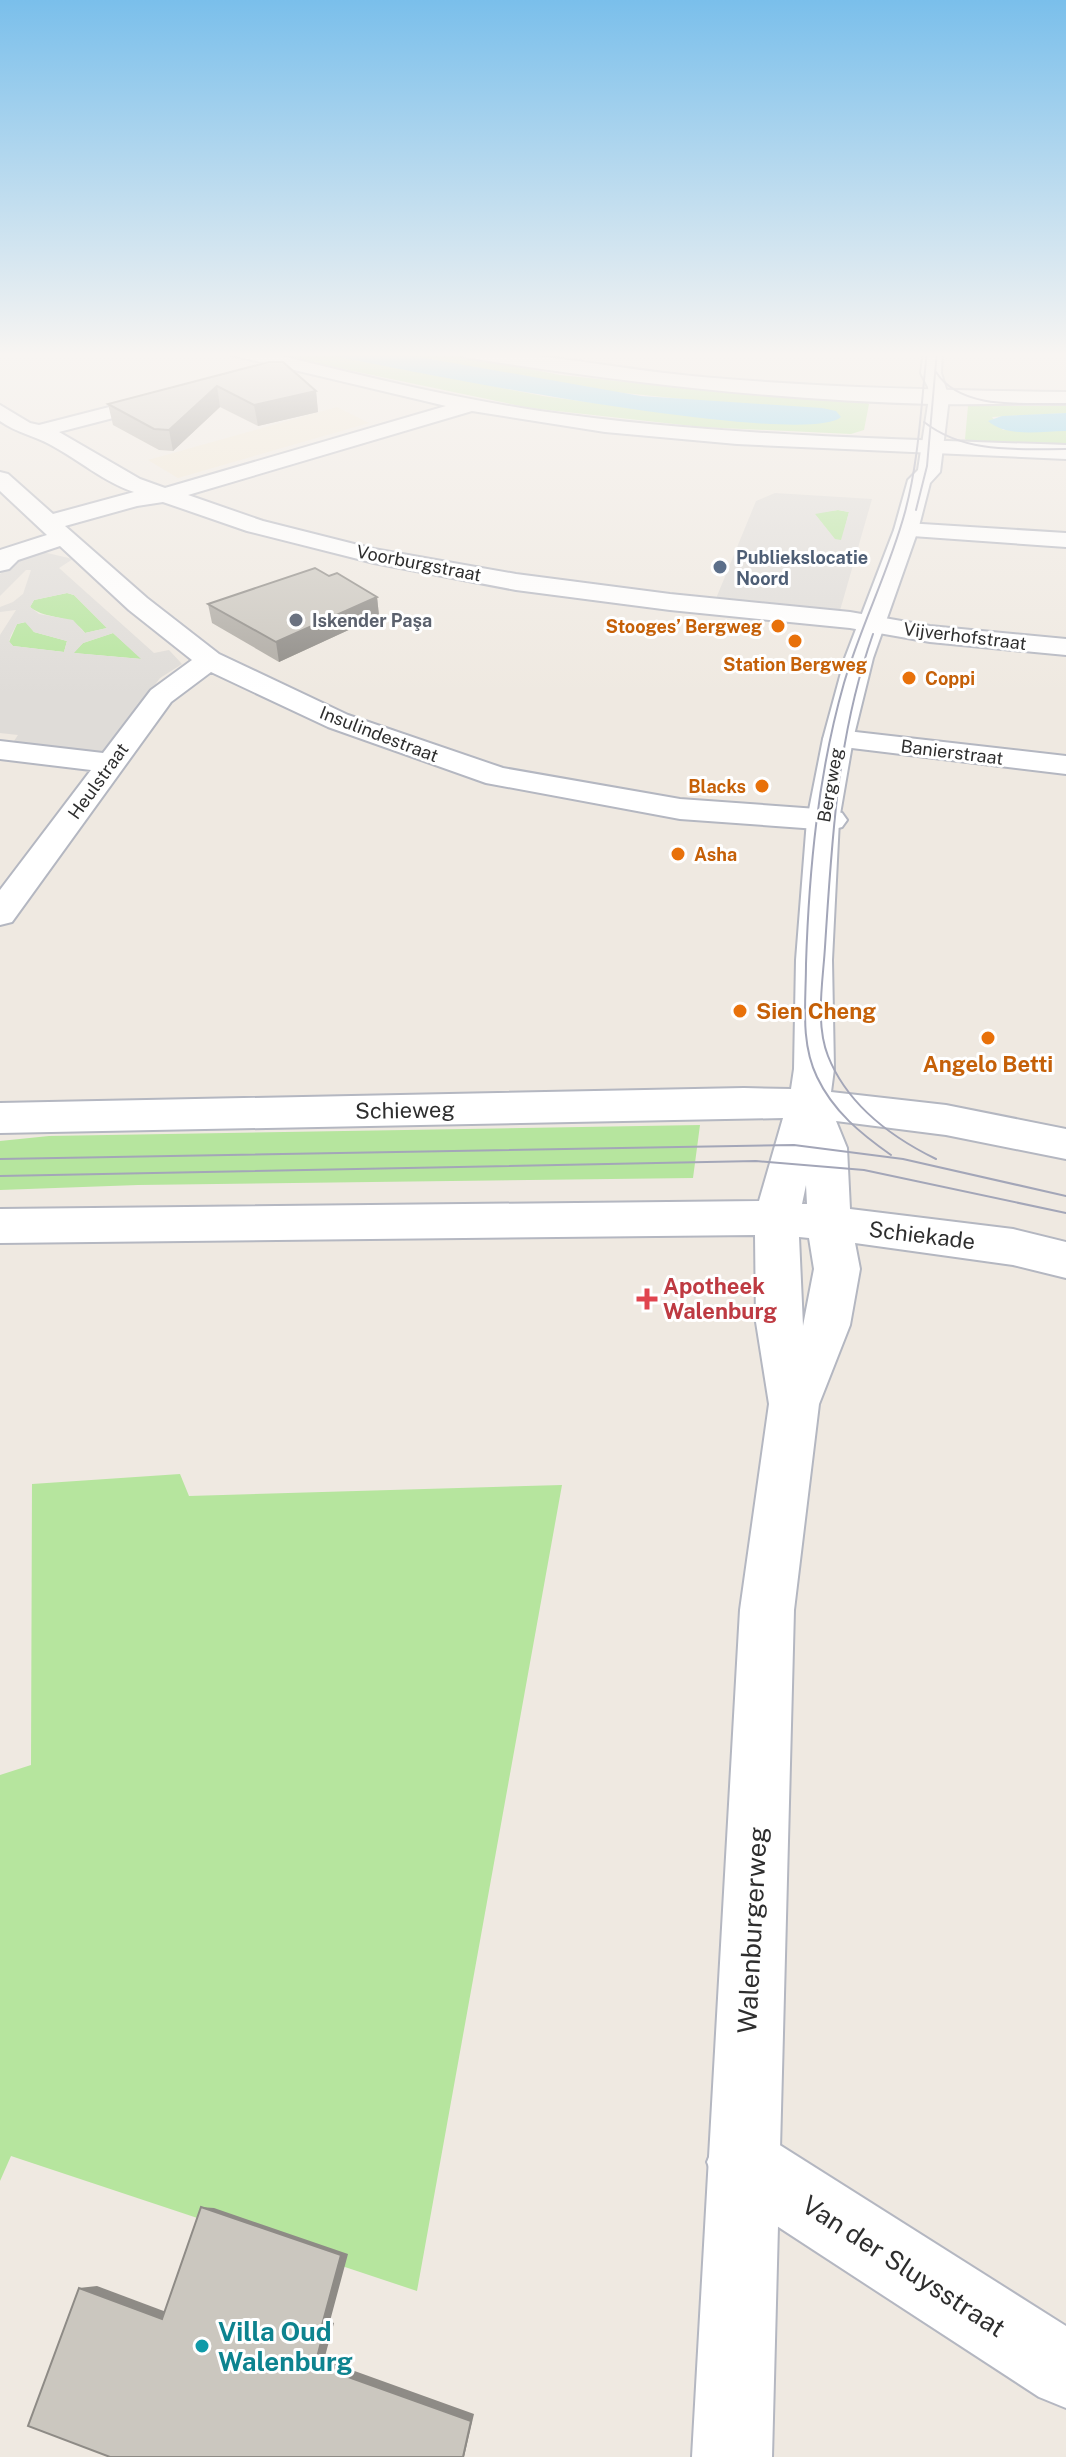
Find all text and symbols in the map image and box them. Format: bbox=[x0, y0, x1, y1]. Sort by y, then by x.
street label: Voorburgstraat bbox=[355, 541, 483, 585]
place label: Publiekslocatie Noord bbox=[736, 547, 868, 589]
marker: Publiekslocatie Noord bbox=[711, 558, 729, 576]
place label: Iskender Paşa bbox=[312, 610, 432, 631]
marker: Iskender Paşa bbox=[287, 611, 305, 629]
place label: Stooges’ Bergweg bbox=[605, 616, 762, 637]
marker: Stooges’ Bergweg bbox=[769, 617, 787, 635]
street label: Vijverhofstraat bbox=[902, 618, 1028, 654]
marker: Station Bergweg bbox=[786, 632, 804, 650]
place label: Station Bergweg bbox=[723, 654, 867, 675]
place label: Coppi bbox=[925, 668, 975, 689]
marker: Coppi bbox=[900, 669, 918, 687]
street label: Insulindestraat bbox=[317, 702, 441, 766]
street label: Banierstraat bbox=[900, 735, 1004, 769]
street label: Heulstraat bbox=[63, 739, 133, 823]
street label: Bergweg bbox=[813, 746, 847, 824]
place label: Blacks bbox=[688, 776, 746, 797]
marker: Blacks bbox=[753, 777, 771, 795]
place label: Asha bbox=[694, 844, 737, 865]
marker: Asha bbox=[669, 845, 687, 863]
place label: Sien Cheng bbox=[756, 998, 876, 1024]
marker: Sien Cheng bbox=[731, 1002, 749, 1020]
marker: Angelo Betti bbox=[979, 1029, 997, 1047]
place label: Angelo Betti bbox=[923, 1051, 1053, 1077]
street label: Schieweg bbox=[355, 1096, 455, 1124]
street label: Schiekade bbox=[867, 1216, 977, 1254]
place label: Apotheek Walenburg bbox=[663, 1273, 777, 1324]
marker: Apotheek Walenburg bbox=[638, 1290, 656, 1308]
street label: Walenburgerweg bbox=[731, 1826, 773, 2034]
street label: Van der Sluysstraat bbox=[797, 2189, 1011, 2343]
place label: Villa Oud Walenburg bbox=[218, 2316, 353, 2377]
marker: Villa Oud Walenburg bbox=[193, 2337, 211, 2355]

